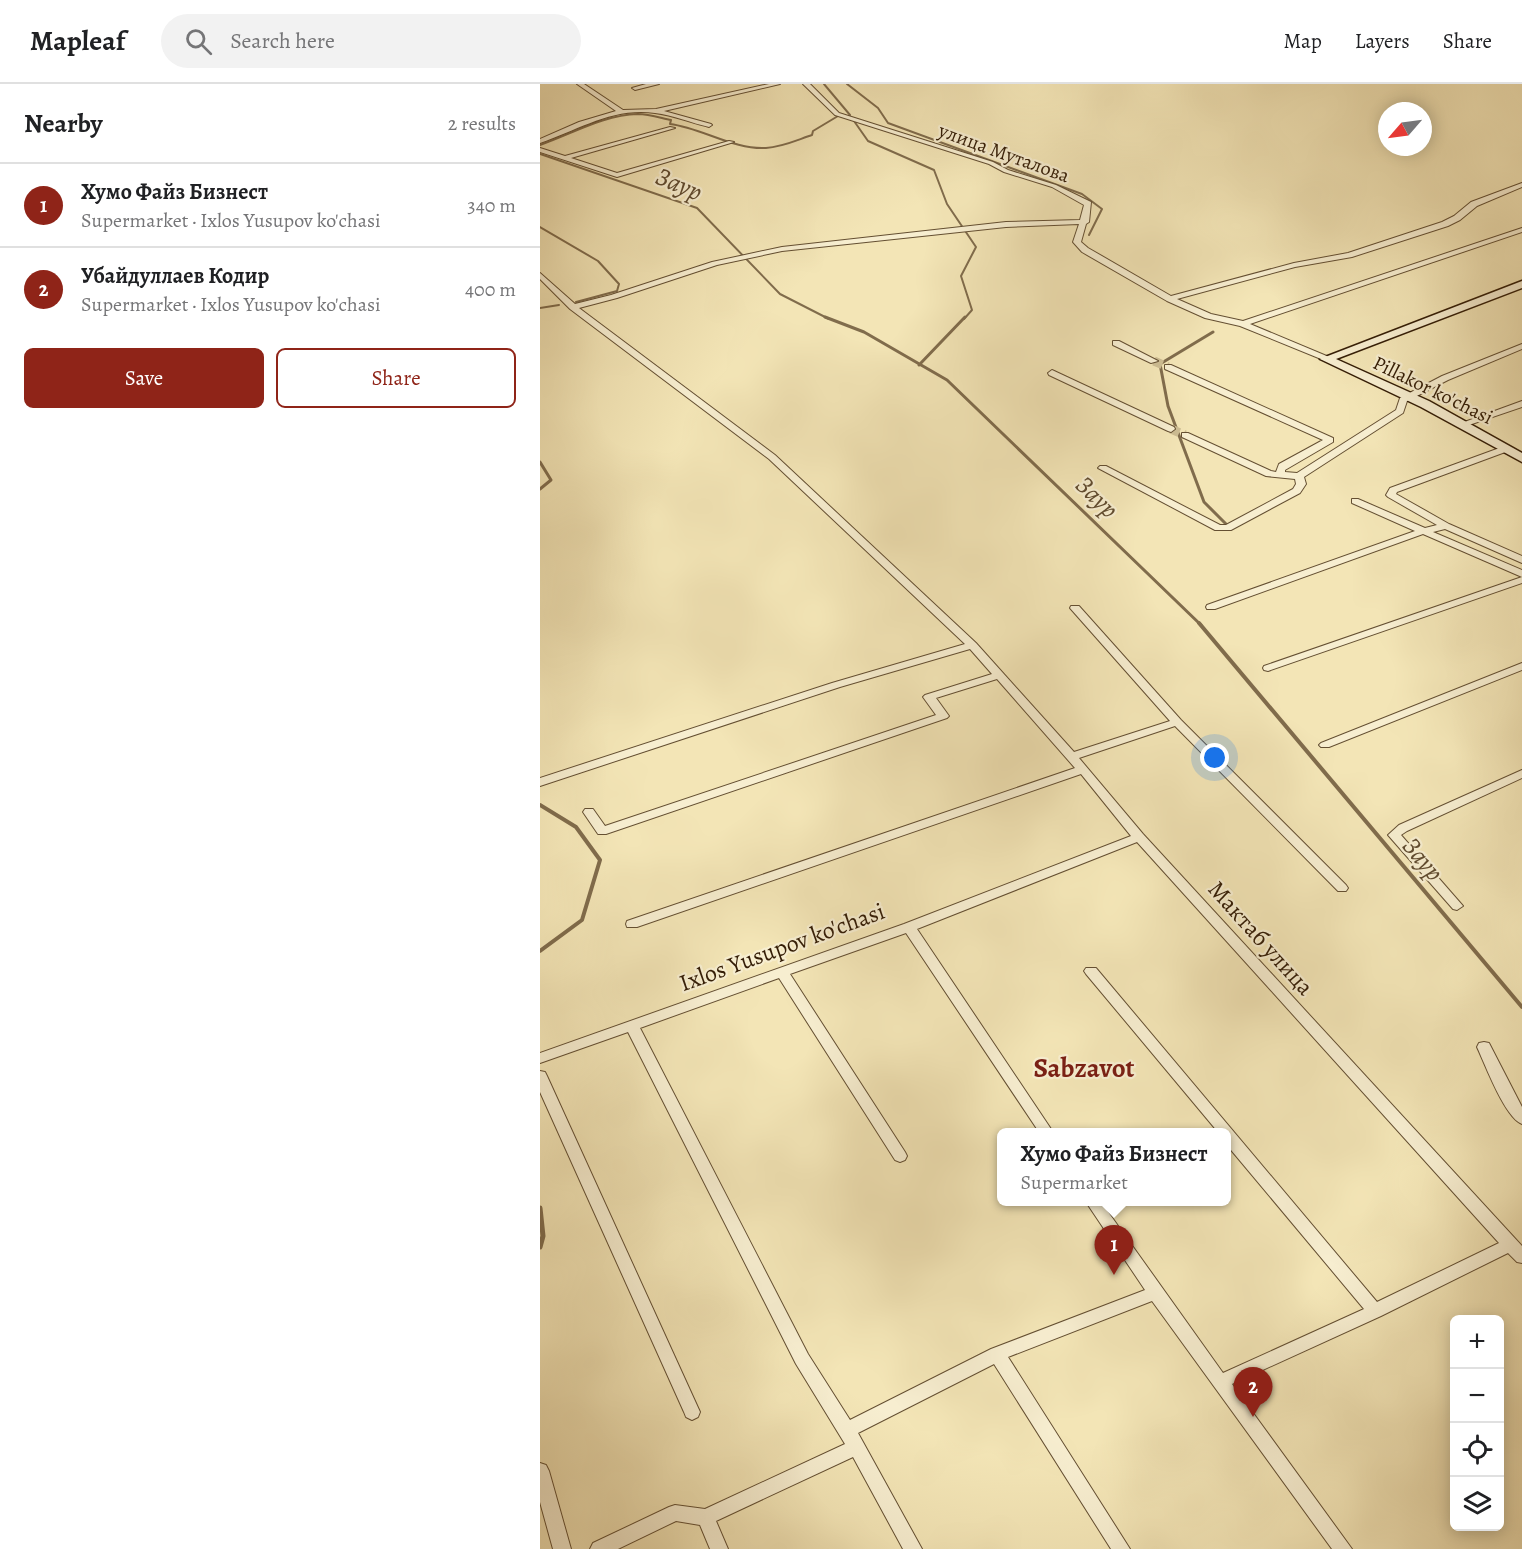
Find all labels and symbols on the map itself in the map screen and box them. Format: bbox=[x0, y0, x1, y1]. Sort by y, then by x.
north arrow bbox=[1378, 102, 1432, 156]
street label: улица Муталова bbox=[934, 116, 1074, 189]
water label: Заур bbox=[650, 159, 708, 209]
street label: Pillakor ko'chasi bbox=[1368, 349, 1498, 431]
water label: Заур bbox=[1068, 468, 1126, 526]
your location bbox=[1200, 743, 1229, 772]
water label: Заур bbox=[1394, 830, 1452, 888]
street label: Мактаб улица bbox=[1201, 874, 1321, 1002]
street label: Ixlos Yusupov ko'chasi bbox=[675, 895, 889, 999]
district label: Sabzavot bbox=[1033, 1050, 1135, 1086]
pin: 1 bbox=[1094, 1226, 1134, 1275]
pin: 2 bbox=[1234, 1368, 1272, 1417]

